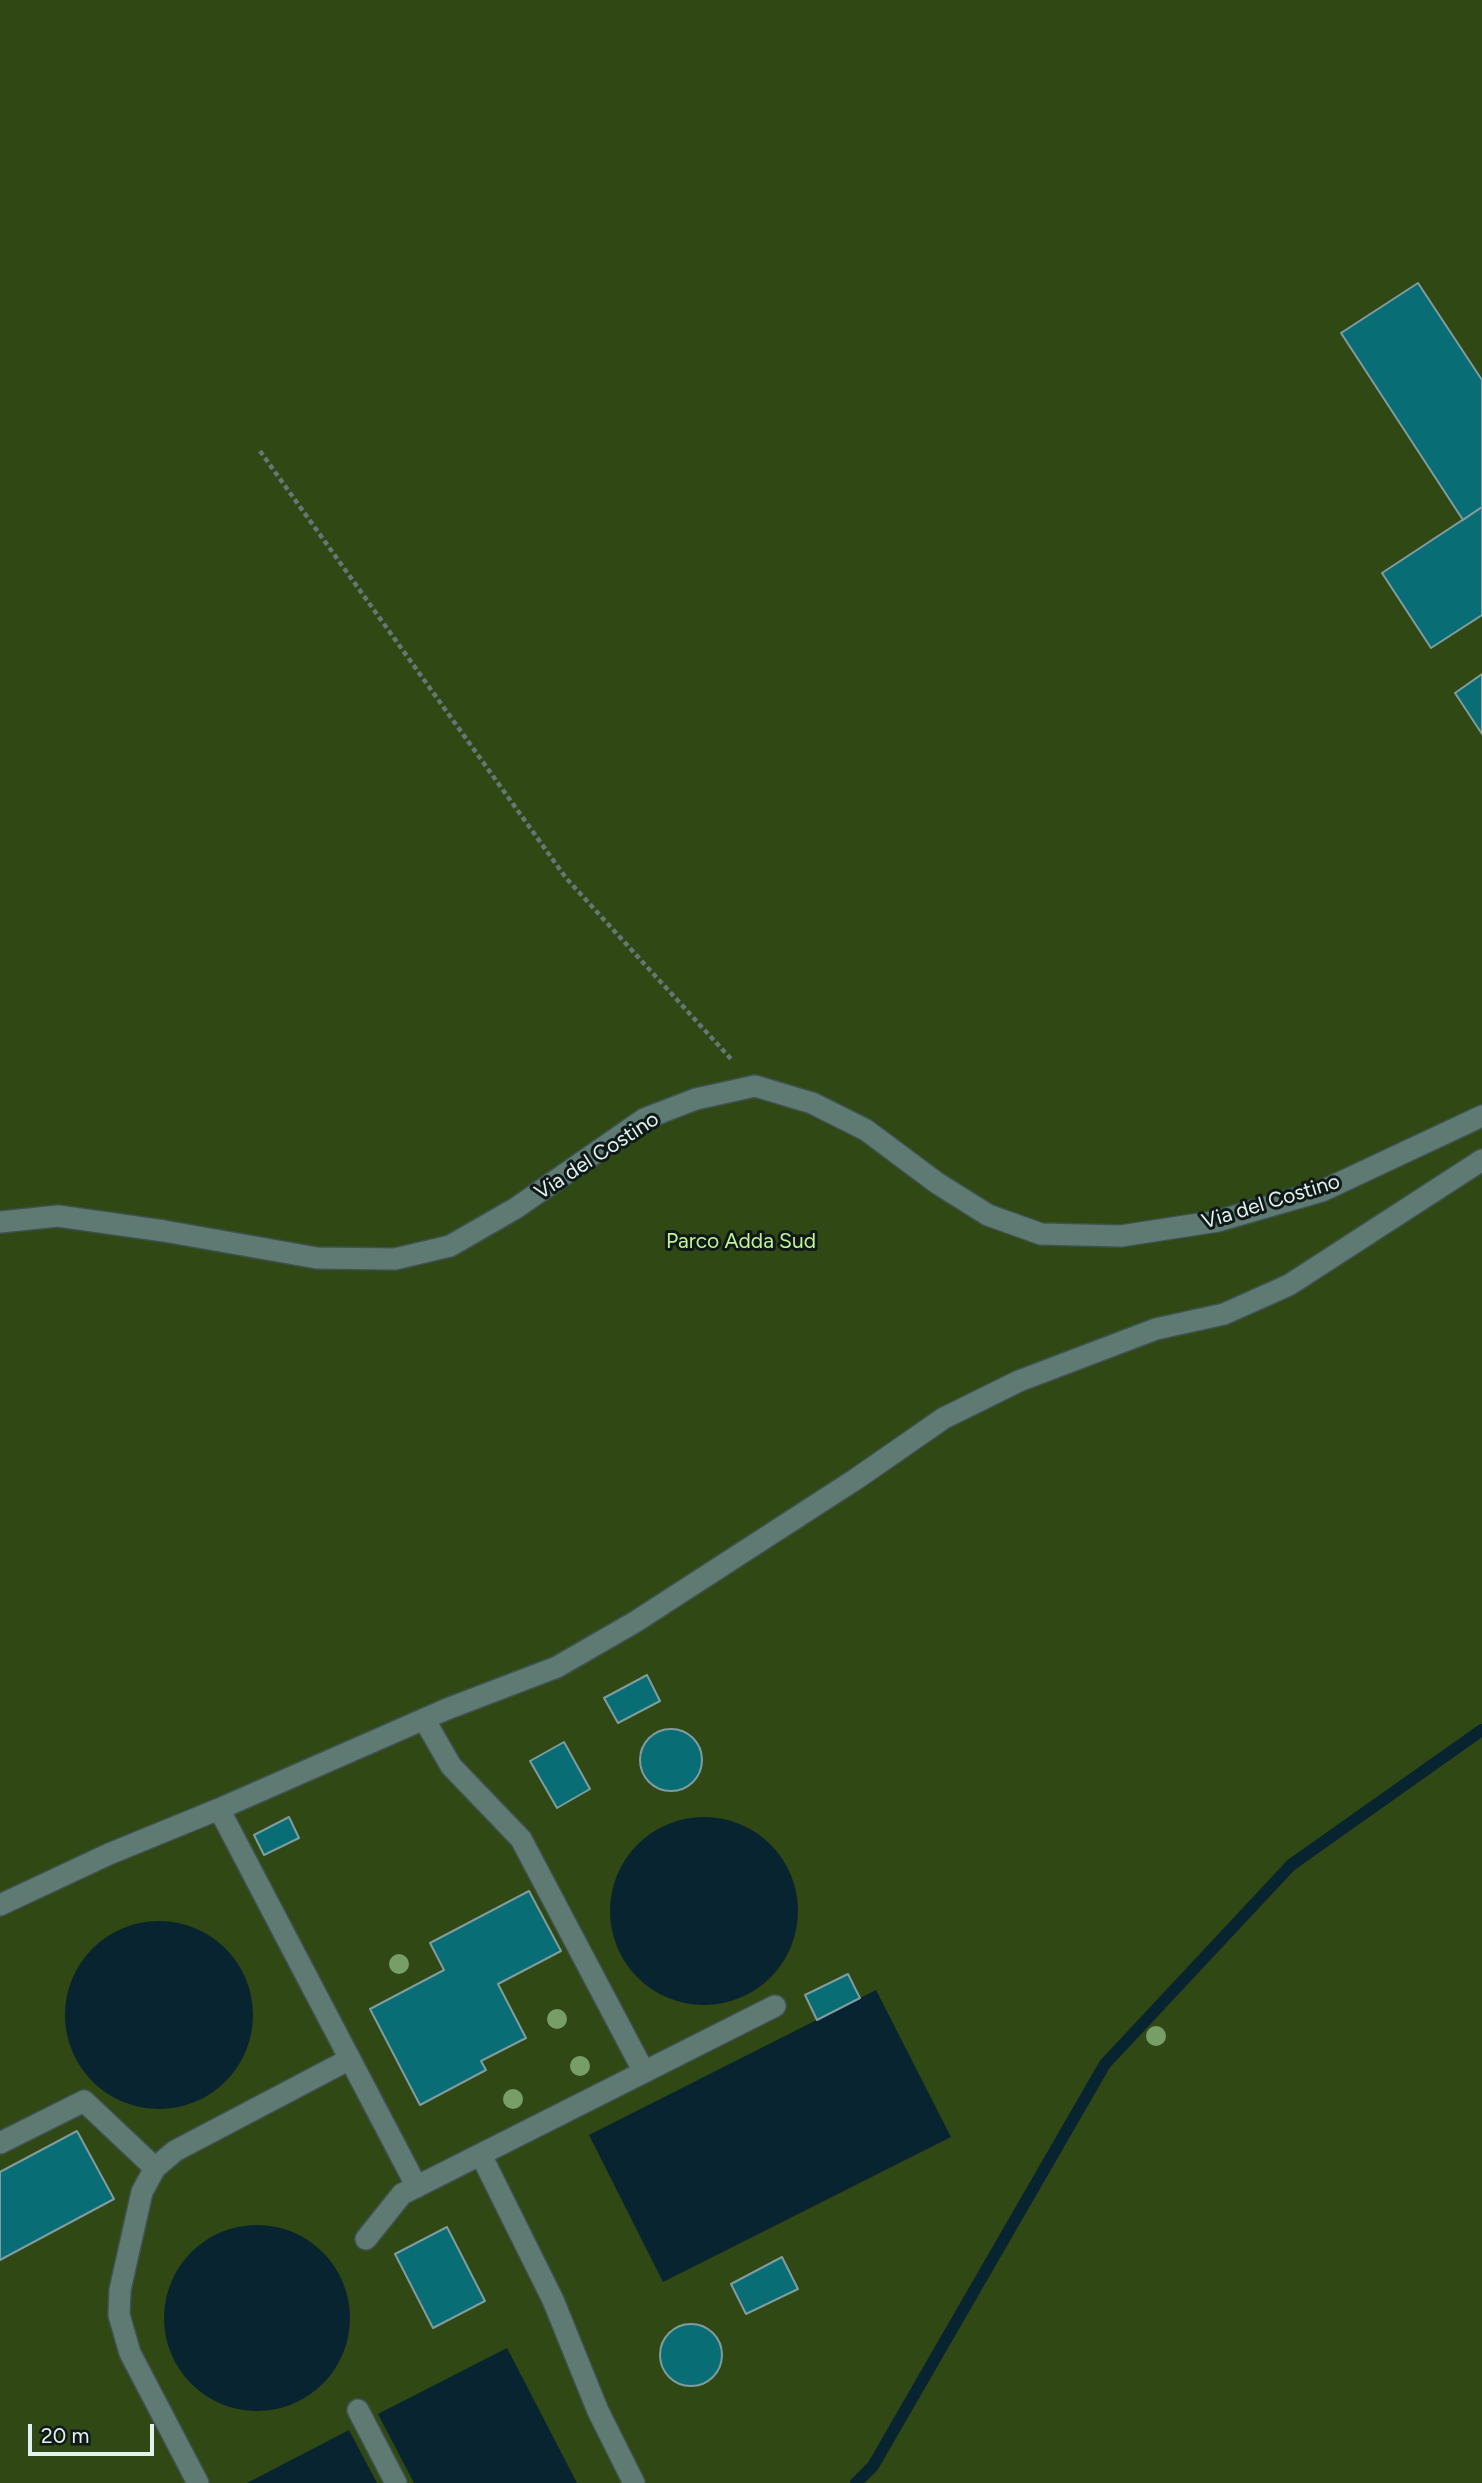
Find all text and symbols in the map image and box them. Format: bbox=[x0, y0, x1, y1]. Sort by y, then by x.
street label: Via del Costino bbox=[530, 1107, 664, 1205]
street label: Via del Costino bbox=[1199, 1169, 1343, 1235]
park label: Parco Adda Sud bbox=[666, 1229, 816, 1255]
scale bar bbox=[32, 2410, 158, 2454]
text: 20 m bbox=[41, 2423, 89, 2448]

